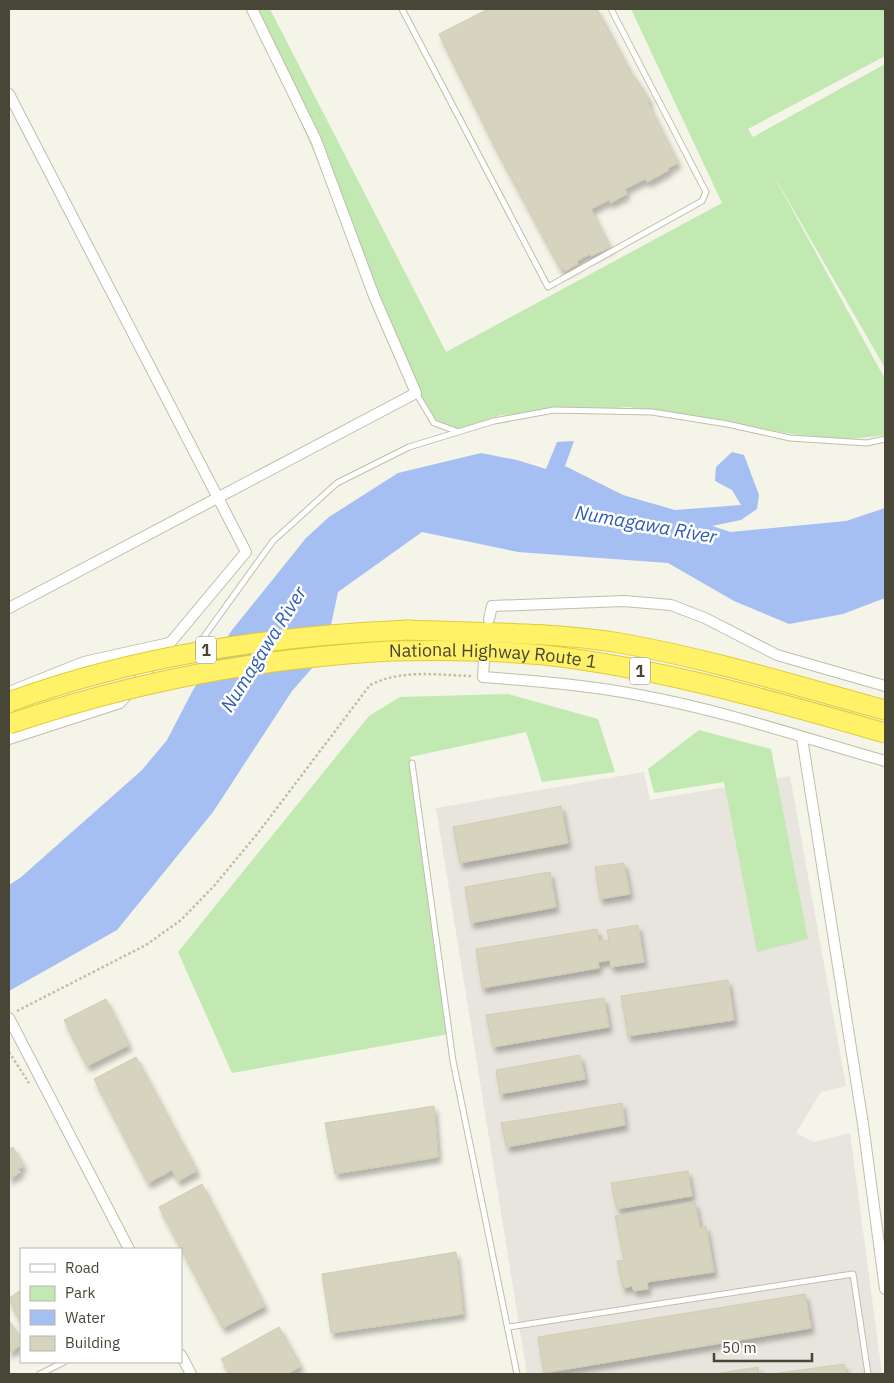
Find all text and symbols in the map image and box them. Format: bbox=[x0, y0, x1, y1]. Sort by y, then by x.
water label: Numagawa River bbox=[573, 500, 720, 548]
water label: Numagawa River bbox=[215, 581, 312, 716]
road number: 1 bbox=[196, 636, 216, 664]
street label: National Highway Route 1 bbox=[389, 638, 598, 673]
road number: 1 bbox=[630, 658, 650, 684]
legend bbox=[20, 1248, 182, 1363]
text: Road bbox=[65, 1258, 100, 1277]
text: Park bbox=[65, 1283, 95, 1302]
text: Water bbox=[65, 1308, 106, 1327]
scale bar bbox=[714, 1330, 812, 1362]
text: Building bbox=[65, 1333, 120, 1352]
text: 50 m bbox=[722, 1338, 757, 1357]

